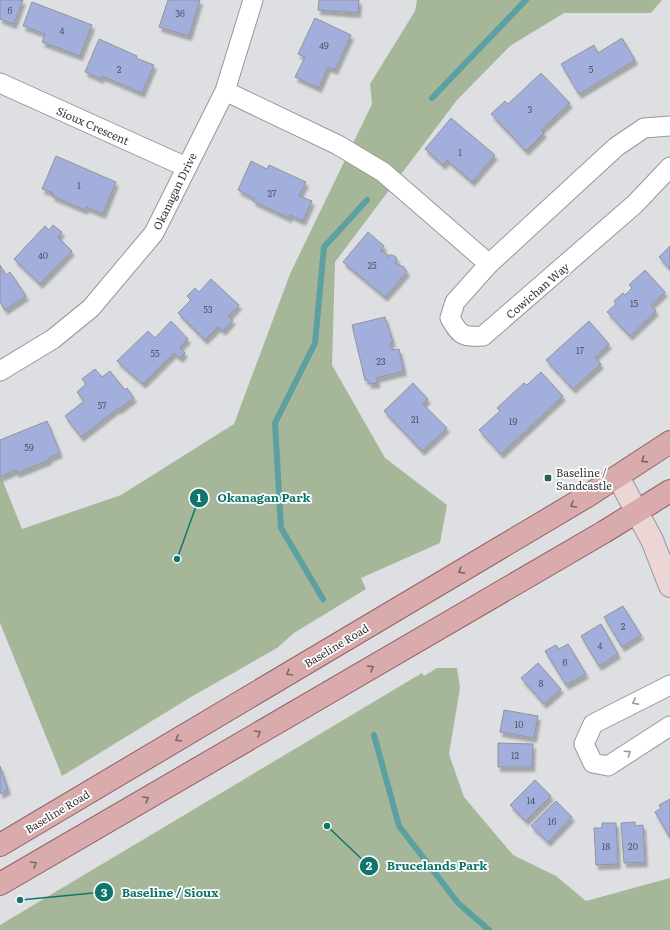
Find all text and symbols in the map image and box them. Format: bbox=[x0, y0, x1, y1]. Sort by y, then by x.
house number: 6 bbox=[8, 3, 13, 17]
house number: 36 bbox=[175, 6, 185, 20]
house number: 4 bbox=[60, 23, 65, 37]
house number: 49 bbox=[319, 38, 329, 52]
house number: 2 bbox=[117, 62, 122, 76]
house number: 5 bbox=[589, 62, 594, 76]
street label: Sioux Crescent bbox=[54, 102, 132, 148]
house number: 3 bbox=[528, 102, 533, 116]
house number: 1 bbox=[458, 145, 462, 159]
street label: Okanagan Drive bbox=[148, 149, 200, 232]
house number: 1 bbox=[77, 178, 81, 192]
house number: 27 bbox=[267, 186, 277, 200]
house number: 40 bbox=[38, 248, 48, 262]
house number: 25 bbox=[367, 258, 377, 272]
street label: Cowichan Way bbox=[502, 258, 572, 322]
house number: 15 bbox=[630, 296, 639, 310]
house number: 53 bbox=[203, 302, 213, 316]
house number: 17 bbox=[576, 343, 584, 357]
house number: 55 bbox=[150, 346, 160, 360]
house number: 23 bbox=[376, 354, 386, 368]
house number: 57 bbox=[97, 398, 107, 412]
house number: 21 bbox=[411, 412, 419, 426]
house number: 19 bbox=[509, 414, 517, 428]
house number: 59 bbox=[24, 440, 34, 454]
one-way arrow bbox=[642, 455, 649, 462]
place label: Baseline / Sandcastle bbox=[556, 464, 612, 493]
marker: Baseline / Sandcastle bbox=[543, 473, 553, 483]
callout: Okanagan Park bbox=[189, 486, 318, 510]
text: 1 bbox=[197, 488, 202, 506]
text: Okanagan Park bbox=[217, 488, 311, 506]
one-way arrow bbox=[570, 500, 577, 507]
one-way arrow bbox=[458, 566, 465, 573]
street label: Baseline Road bbox=[301, 619, 372, 671]
house number: 2 bbox=[621, 619, 626, 633]
house number: 4 bbox=[598, 638, 603, 652]
house number: 6 bbox=[563, 655, 568, 669]
one-way arrow bbox=[367, 665, 374, 672]
one-way arrow bbox=[286, 668, 293, 676]
house number: 8 bbox=[539, 676, 544, 690]
one-way arrow bbox=[632, 697, 639, 704]
house number: 10 bbox=[515, 717, 523, 731]
one-way arrow bbox=[254, 731, 261, 738]
one-way arrow bbox=[175, 735, 182, 742]
house number: 12 bbox=[511, 748, 520, 762]
one-way arrow bbox=[624, 750, 631, 758]
street label: Baseline Road bbox=[22, 785, 93, 837]
house number: 14 bbox=[527, 793, 535, 807]
one-way arrow bbox=[142, 796, 149, 803]
house number: 16 bbox=[548, 814, 556, 828]
house number: 18 bbox=[602, 839, 610, 853]
house number: 20 bbox=[628, 839, 638, 853]
callout: Brucelands Park bbox=[359, 854, 496, 878]
text: 2 bbox=[366, 856, 373, 874]
text: Brucelands Park bbox=[387, 856, 488, 874]
one-way arrow bbox=[30, 862, 37, 869]
callout: Baseline / Sioux bbox=[94, 880, 226, 904]
text: 3 bbox=[101, 883, 108, 901]
text: Baseline / Sioux bbox=[122, 883, 219, 901]

